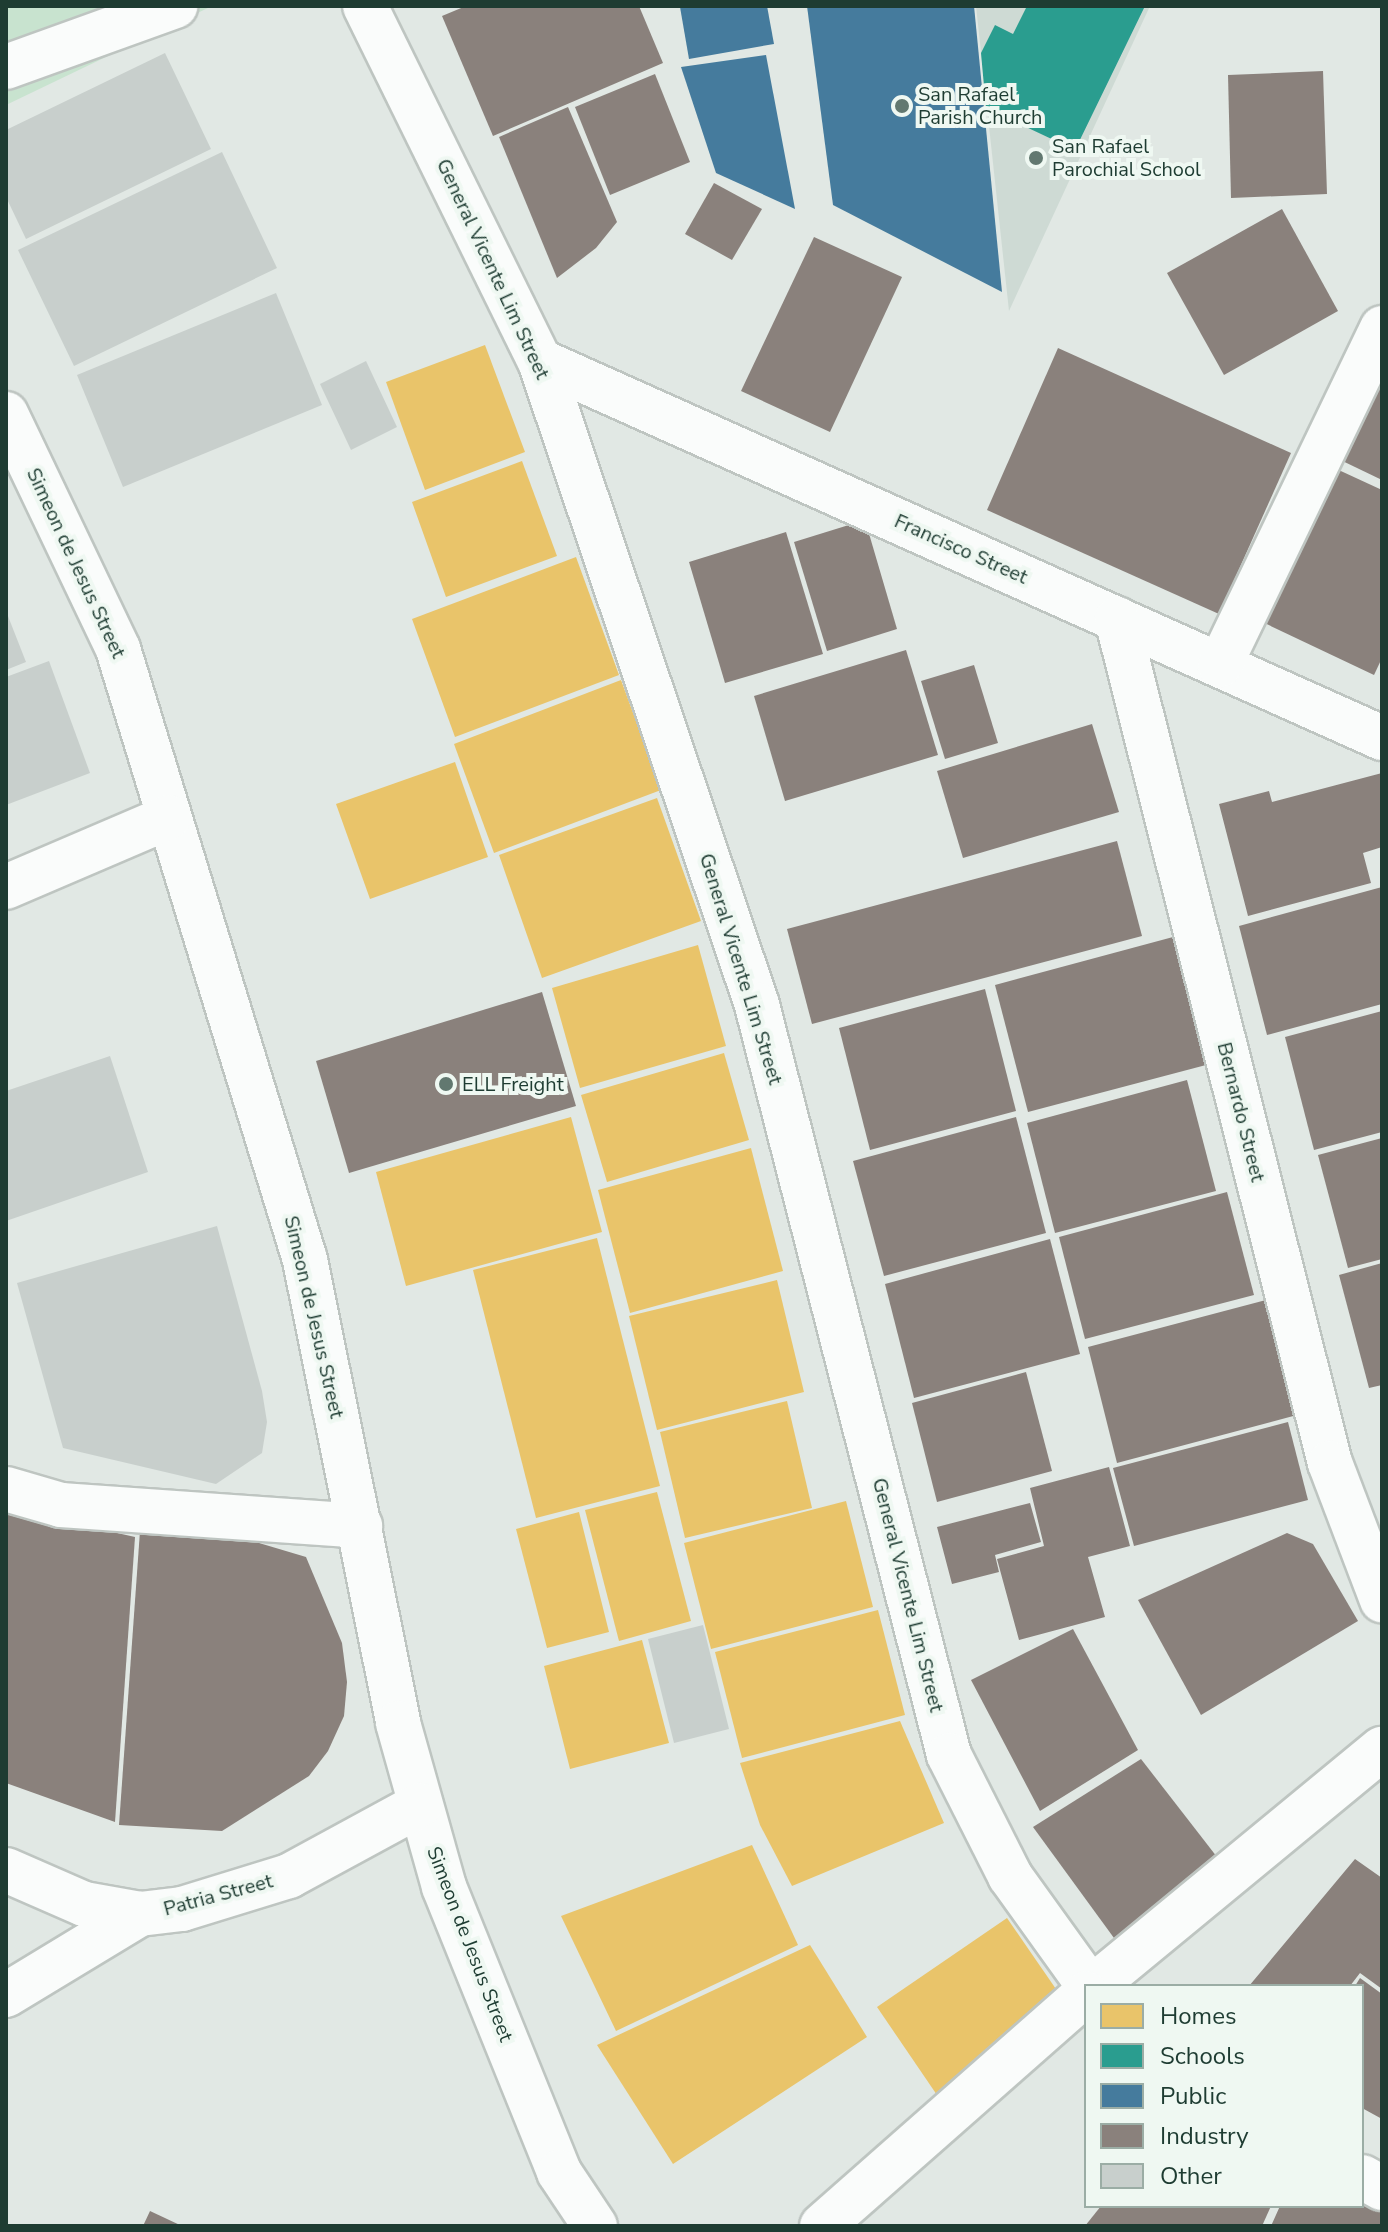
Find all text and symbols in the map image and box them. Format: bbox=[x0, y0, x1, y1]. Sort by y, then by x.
place label: San Rafael Parish Church bbox=[918, 82, 1042, 129]
marker: San Rafael Parish Church bbox=[893, 97, 911, 115]
place label: San Rafael Parochial School bbox=[1052, 134, 1201, 181]
marker: San Rafael Parochial School bbox=[1027, 149, 1045, 167]
street label: General Vicente Lim Street bbox=[431, 155, 555, 383]
street label: Simeon de Jesus Street bbox=[21, 464, 131, 662]
street label: Francisco Street bbox=[891, 509, 1031, 589]
street label: General Vicente Lim Street bbox=[694, 851, 788, 1087]
street label: Bernardo Street bbox=[1212, 1040, 1270, 1184]
place label: ELL Freight bbox=[462, 1072, 564, 1096]
marker: ELL Freight bbox=[437, 1075, 455, 1093]
street label: Simeon de Jesus Street bbox=[279, 1213, 349, 1421]
street label: General Vicente Lim Street bbox=[867, 1475, 949, 1715]
street label: Simeon de Jesus Street bbox=[422, 1843, 518, 2045]
street label: Patria Street bbox=[161, 1869, 275, 1921]
legend bbox=[1084, 1984, 1364, 2208]
text: Homes bbox=[1160, 2000, 1236, 2032]
text: Schools bbox=[1160, 2040, 1245, 2072]
text: Public bbox=[1160, 2080, 1226, 2112]
text: Industry bbox=[1160, 2120, 1249, 2152]
text: Other bbox=[1160, 2160, 1222, 2192]

